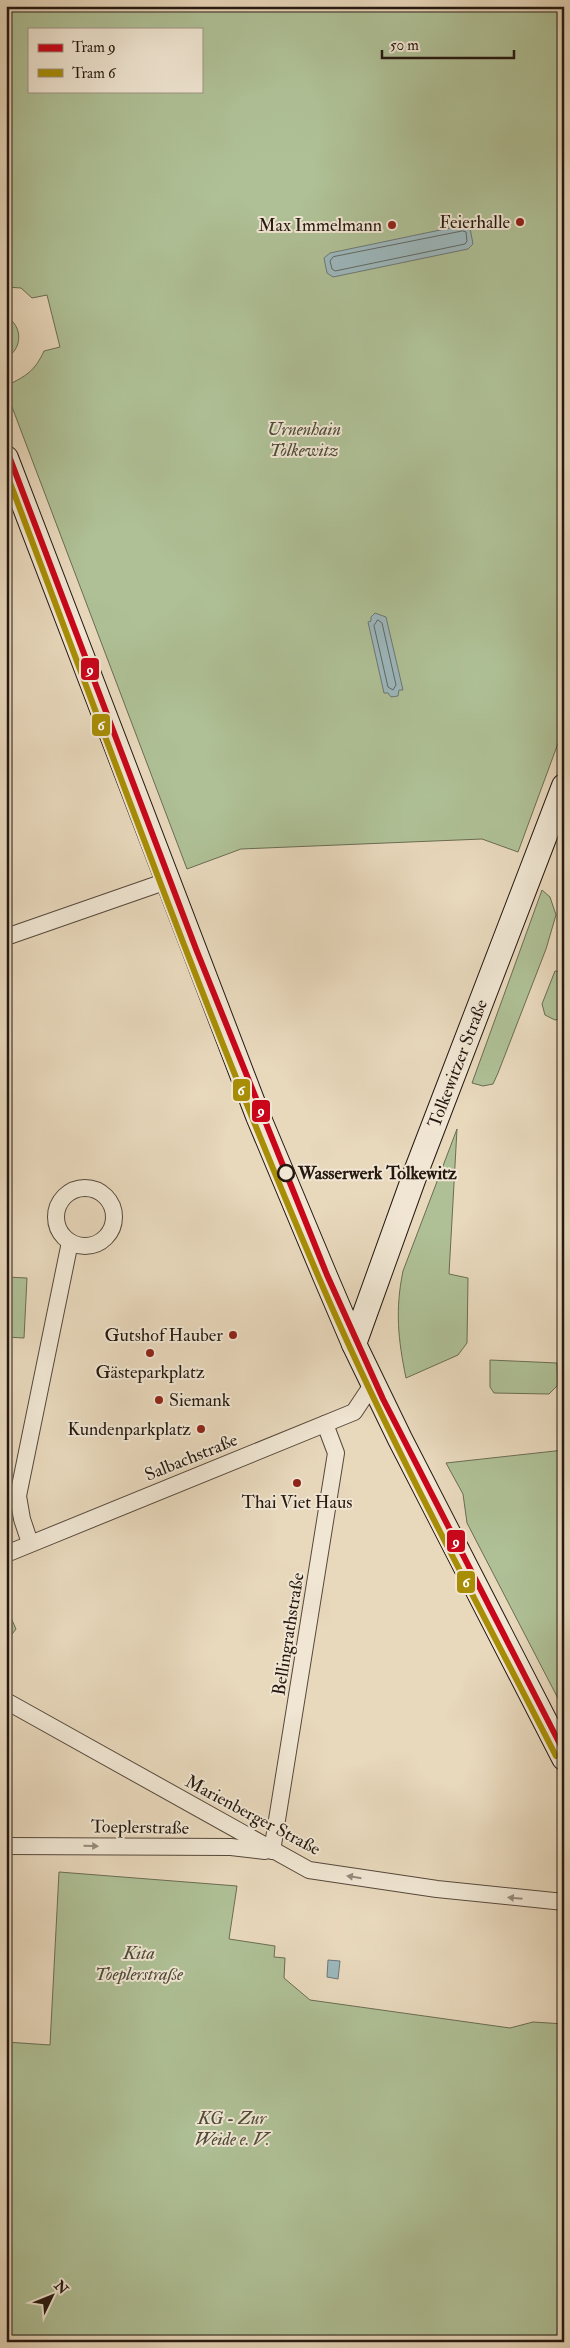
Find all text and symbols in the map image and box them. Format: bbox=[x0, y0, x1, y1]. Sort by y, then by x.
legend bbox=[28, 28, 202, 92]
scale bar bbox=[382, 28, 515, 60]
text: 50 m bbox=[390, 36, 419, 55]
text: Tram 9 bbox=[72, 38, 116, 57]
text: Tram 6 bbox=[72, 64, 117, 83]
place label: Feierhalle bbox=[439, 211, 510, 234]
place label: Max Immelmann bbox=[258, 214, 382, 237]
marker: Feierhalle bbox=[514, 216, 526, 228]
marker: Max Immelmann bbox=[386, 219, 398, 231]
park label: Urnenhain Tolkewitz bbox=[267, 418, 341, 462]
line badge: 9 bbox=[80, 657, 100, 681]
text: 9 bbox=[84, 661, 94, 678]
line badge: 6 bbox=[91, 713, 111, 737]
text: 6 bbox=[97, 717, 105, 734]
street label: Tolkewitzer Straße bbox=[423, 996, 493, 1131]
line badge: 6 bbox=[232, 1078, 251, 1102]
text: 6 bbox=[237, 1082, 245, 1099]
line badge: 9 bbox=[251, 1099, 271, 1123]
text: 9 bbox=[255, 1102, 265, 1119]
place label: Wasserwerk Tolkewitz bbox=[297, 1162, 457, 1185]
marker: Wasserwerk Tolkewitz bbox=[277, 1164, 295, 1182]
place label: Gutshof Hauber bbox=[104, 1324, 223, 1347]
marker: Gutshof Hauber bbox=[227, 1329, 239, 1341]
marker: Gästeparkplatz bbox=[144, 1347, 156, 1359]
place label: Gästeparkplatz bbox=[95, 1361, 205, 1384]
place label: Siemank bbox=[169, 1389, 231, 1412]
marker: Siemank bbox=[153, 1394, 165, 1406]
place label: Kundenparkplatz bbox=[67, 1418, 191, 1441]
marker: Kundenparkplatz bbox=[195, 1423, 207, 1435]
street label: Salbachstraße bbox=[141, 1428, 241, 1487]
marker: Thai Viet Haus bbox=[291, 1477, 303, 1489]
place label: Thai Viet Haus bbox=[242, 1491, 352, 1514]
line badge: 9 bbox=[446, 1529, 466, 1553]
text: 9 bbox=[450, 1533, 460, 1550]
street label: Bellingrathstraße bbox=[267, 1570, 310, 1697]
line badge: 6 bbox=[456, 1570, 476, 1594]
text: 6 bbox=[462, 1574, 470, 1591]
street label: Marienberger Straße bbox=[181, 1770, 325, 1861]
street label: Toeplerstraße bbox=[91, 1815, 190, 1840]
one-way arrow bbox=[83, 1842, 99, 1850]
one-way arrow bbox=[346, 1873, 362, 1881]
one-way arrow bbox=[507, 1893, 523, 1901]
park label: Kita Toeplerstraße bbox=[95, 1942, 184, 1986]
park label: KG - Zur Weide e. V. bbox=[195, 2107, 271, 2151]
north arrow bbox=[28, 2270, 78, 2320]
text: N bbox=[50, 2276, 72, 2298]

